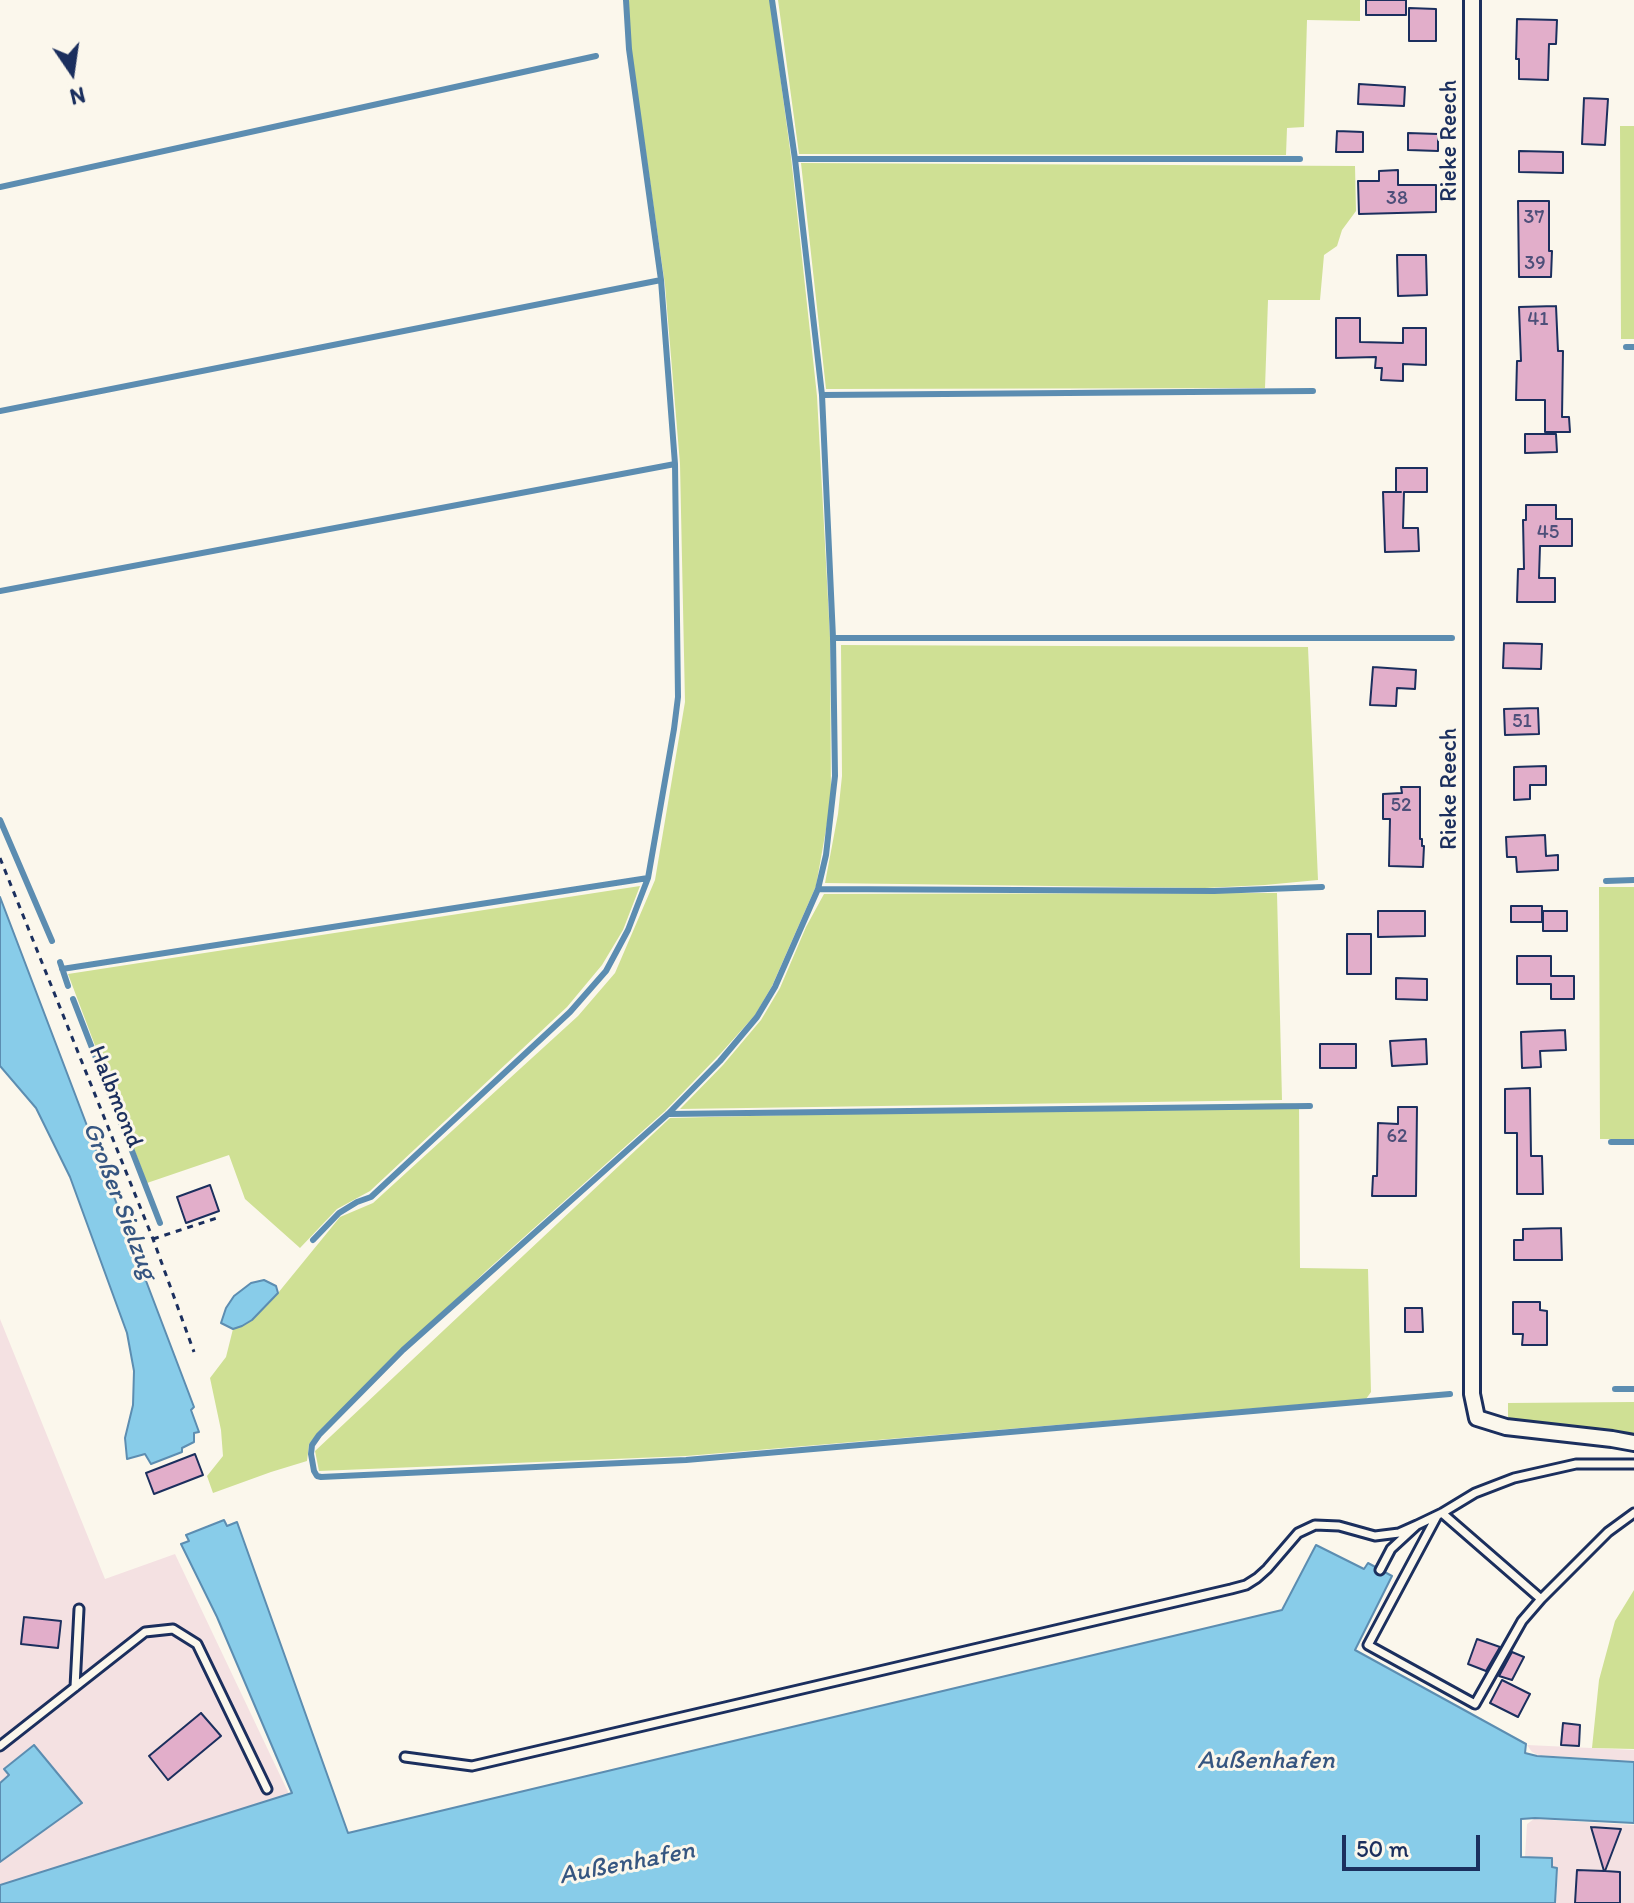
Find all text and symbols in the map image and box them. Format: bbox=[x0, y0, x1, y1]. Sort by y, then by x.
north arrow bbox=[32, 32, 112, 112]
street label: Rieke Reech bbox=[1436, 80, 1464, 202]
text: N bbox=[67, 81, 88, 111]
house number: 38 bbox=[1386, 187, 1408, 211]
house number: 37 bbox=[1524, 206, 1544, 230]
house number: 39 bbox=[1524, 252, 1546, 276]
house number: 41 bbox=[1527, 308, 1549, 332]
house number: 45 bbox=[1537, 521, 1559, 545]
house number: 51 bbox=[1512, 710, 1532, 734]
street label: Rieke Reech bbox=[1436, 728, 1464, 850]
house number: 52 bbox=[1390, 794, 1412, 818]
street label: Halbmond bbox=[82, 1042, 148, 1152]
water label: Großer Sielzug bbox=[75, 1118, 163, 1284]
house number: 62 bbox=[1386, 1125, 1408, 1149]
water label: Außenhafen bbox=[1197, 1745, 1335, 1777]
scale bar bbox=[1346, 1819, 1484, 1869]
text: 50 m bbox=[1356, 1834, 1409, 1863]
water label: Außenhafen bbox=[557, 1836, 697, 1892]

